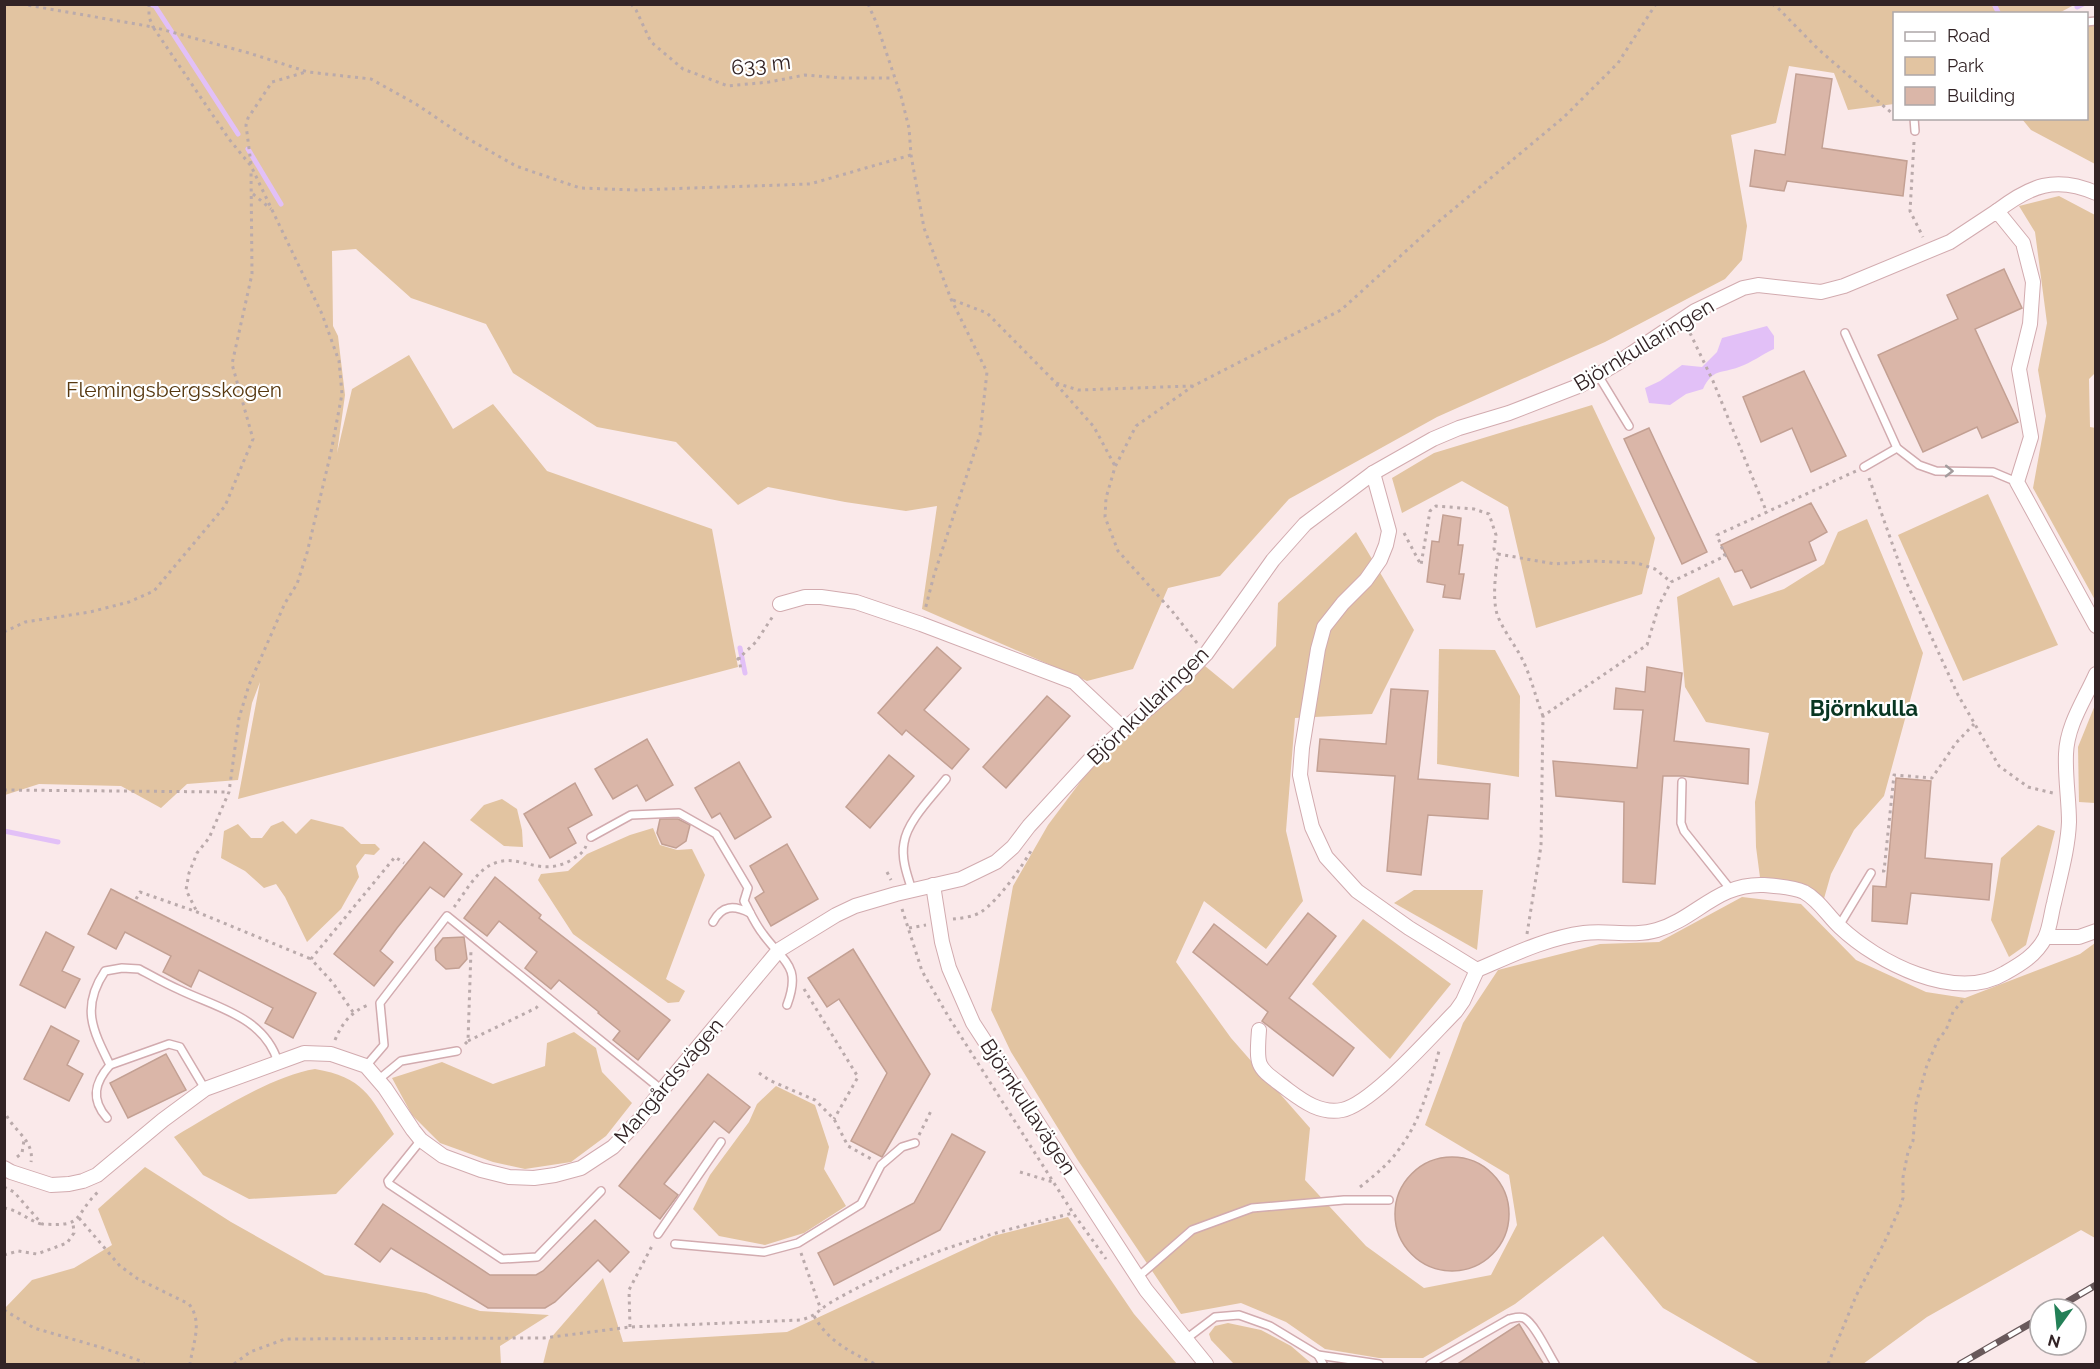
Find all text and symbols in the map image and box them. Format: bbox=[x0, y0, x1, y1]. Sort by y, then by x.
legend bbox=[1893, 12, 2088, 120]
text: Road bbox=[1947, 25, 1990, 46]
street label: 633 m bbox=[730, 49, 792, 80]
text: Park bbox=[1947, 55, 1984, 76]
text: Building bbox=[1947, 85, 2015, 106]
street label: Björnkullaringen bbox=[1569, 293, 1718, 396]
park label: Flemingsbergsskogen bbox=[66, 377, 282, 402]
one-way arrow bbox=[1944, 465, 1953, 478]
street label: Björnkullaringen bbox=[1082, 641, 1214, 770]
district label: Björnkulla bbox=[1810, 695, 1918, 721]
street label: Mangårdsvägen bbox=[609, 1013, 728, 1149]
street label: Björnkullavägen bbox=[975, 1034, 1082, 1179]
north arrow bbox=[2028, 1297, 2088, 1357]
text: N bbox=[2046, 1330, 2063, 1352]

